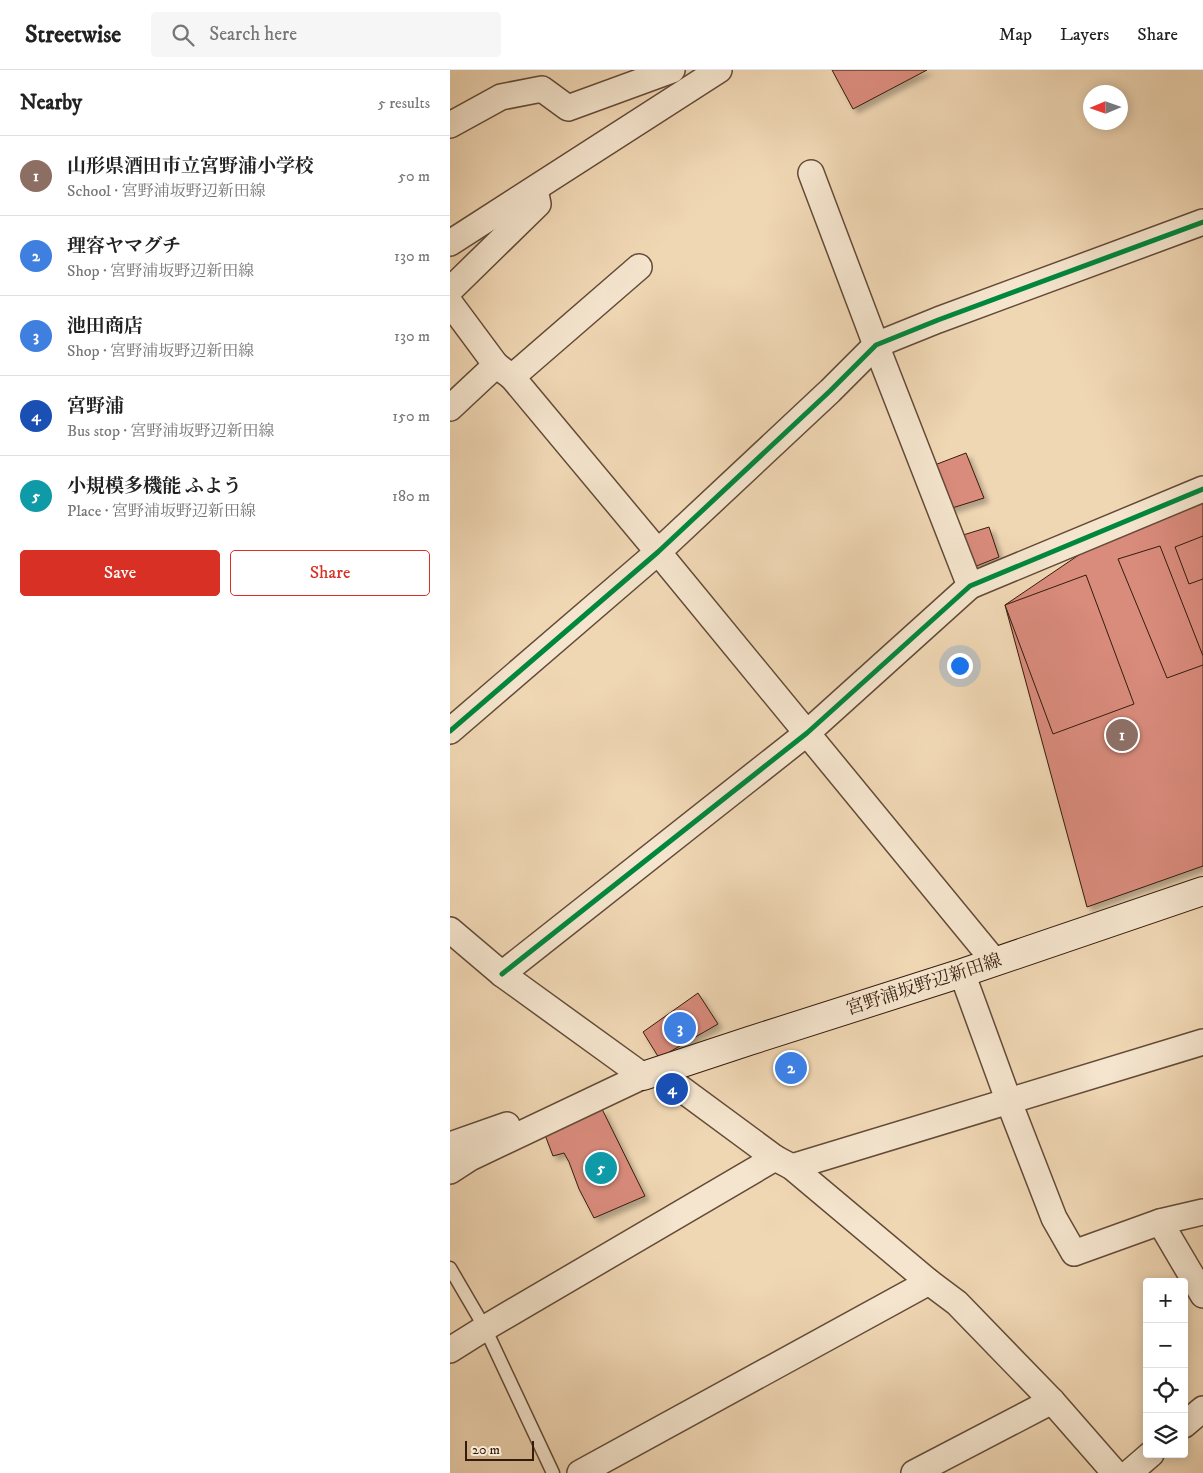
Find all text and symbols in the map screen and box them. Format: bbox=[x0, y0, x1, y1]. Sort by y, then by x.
search box bbox=[151, 12, 501, 57]
text: Streetwise bbox=[25, 20, 121, 50]
icon: search bbox=[169, 21, 197, 49]
text: Search here bbox=[209, 23, 297, 46]
text: Map bbox=[999, 24, 1032, 46]
text: Layers bbox=[1060, 24, 1109, 46]
text: Share bbox=[1137, 24, 1178, 46]
north arrow bbox=[1083, 85, 1128, 130]
text: Nearby bbox=[20, 90, 82, 116]
text: 5 results bbox=[378, 93, 430, 113]
text: 山形県酒田市立宮野浦小学校 bbox=[67, 155, 314, 178]
text: 1 bbox=[33, 166, 39, 186]
text: 50 m bbox=[398, 166, 430, 186]
text: School · 宮野浦坂野辺新田線 bbox=[67, 181, 266, 201]
text: 理容ヤマグチ bbox=[67, 235, 181, 258]
text: 2 bbox=[32, 246, 40, 266]
text: 130 m bbox=[394, 246, 430, 266]
text: Shop · 宮野浦坂野辺新田線 bbox=[67, 261, 254, 281]
text: 池田商店 bbox=[67, 315, 143, 338]
text: 3 bbox=[33, 326, 39, 346]
text: 130 m bbox=[394, 326, 430, 346]
text: Shop · 宮野浦坂野辺新田線 bbox=[67, 341, 254, 361]
text: 宮野浦 bbox=[67, 395, 124, 418]
text: 4 bbox=[31, 406, 41, 426]
text: 150 m bbox=[392, 406, 430, 426]
text: Bus stop · 宮野浦坂野辺新田線 bbox=[67, 421, 275, 441]
text: 小規模多機能 ふよう bbox=[67, 475, 242, 498]
text: 5 bbox=[32, 486, 40, 506]
text: 180 m bbox=[392, 486, 430, 506]
text: Place · 宮野浦坂野辺新田線 bbox=[67, 501, 256, 521]
button: Save bbox=[20, 550, 220, 596]
button: Share bbox=[230, 550, 430, 596]
your location bbox=[947, 653, 973, 679]
pin: 1 bbox=[1106, 716, 1138, 754]
street label: 宮野浦坂野辺新田線 bbox=[844, 950, 1004, 1020]
pin: 3 bbox=[664, 1009, 696, 1047]
pin: 2 bbox=[775, 1049, 807, 1087]
pin: 4 bbox=[656, 1070, 688, 1108]
pin: 5 bbox=[585, 1149, 617, 1187]
map controls bbox=[1143, 1278, 1188, 1458]
button: + bbox=[1143, 1278, 1188, 1323]
button: − bbox=[1143, 1323, 1188, 1368]
button: locate bbox=[1143, 1368, 1188, 1413]
button: layers bbox=[1143, 1413, 1188, 1458]
scale bar bbox=[465, 1438, 534, 1461]
text: 20 m bbox=[472, 1441, 500, 1459]

